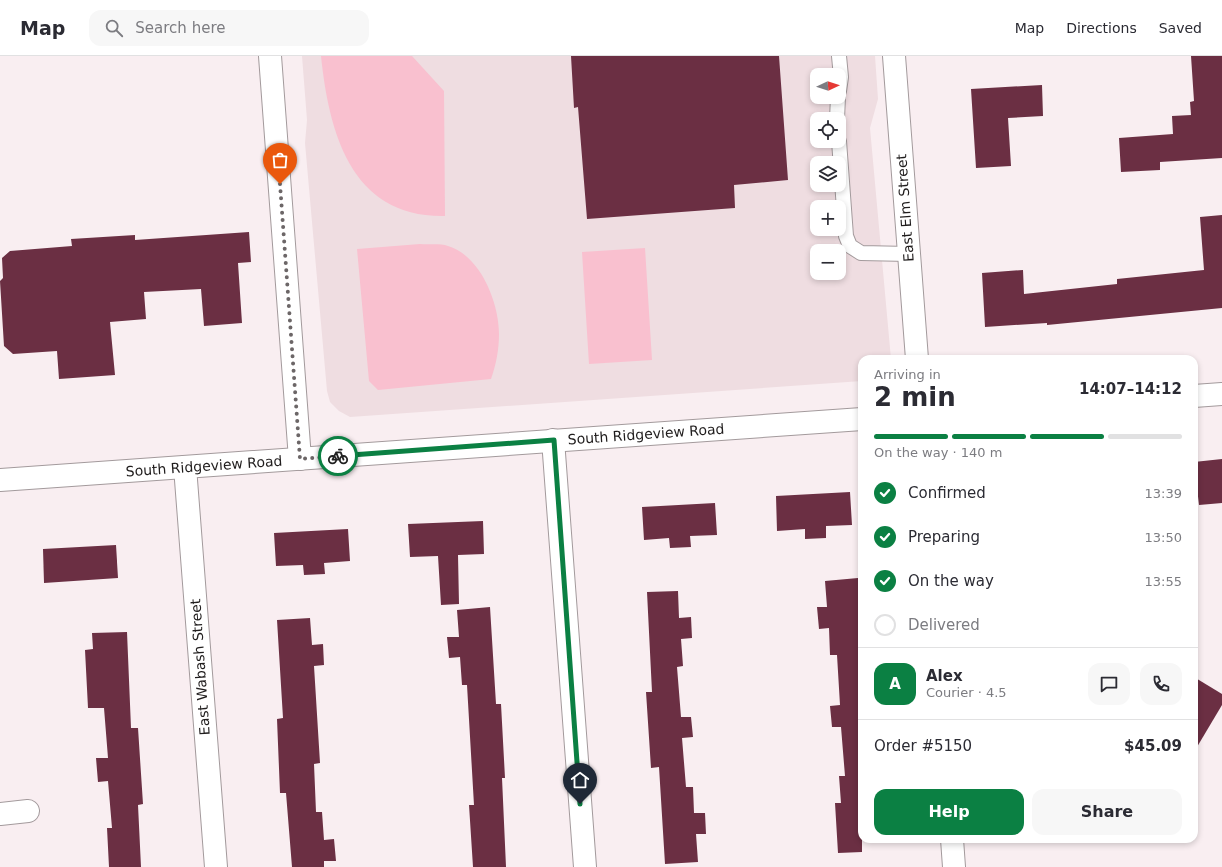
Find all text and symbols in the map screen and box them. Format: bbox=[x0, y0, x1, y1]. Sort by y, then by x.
search box bbox=[89, 10, 369, 46]
text: Map bbox=[20, 17, 65, 39]
icon: search bbox=[103, 17, 125, 39]
text: Search here bbox=[135, 19, 225, 37]
text: Map bbox=[1015, 20, 1044, 36]
text: Directions bbox=[1066, 20, 1137, 36]
text: Saved bbox=[1159, 20, 1202, 36]
north arrow bbox=[810, 68, 846, 104]
map controls bbox=[810, 68, 846, 280]
button: locate bbox=[810, 112, 846, 148]
pin bbox=[263, 143, 297, 184]
icon: bag bbox=[269, 149, 291, 171]
street label: East Elm Street bbox=[893, 153, 917, 262]
button: layers bbox=[810, 156, 846, 192]
button: + bbox=[810, 200, 846, 236]
button: − bbox=[810, 244, 846, 280]
text: Arriving in bbox=[874, 367, 941, 382]
text: 14:07–14:12 bbox=[1079, 380, 1182, 398]
text: 2 min bbox=[874, 382, 956, 412]
street label: South Ridgeview Road bbox=[567, 421, 725, 447]
courier bbox=[318, 436, 358, 476]
icon: bike bbox=[327, 445, 349, 467]
text: On the way · 140 m bbox=[874, 445, 1002, 460]
street label: South Ridgeview Road bbox=[125, 453, 283, 479]
icon: check bbox=[874, 482, 896, 504]
text: Confirmed bbox=[908, 484, 986, 502]
text: 13:39 bbox=[1145, 486, 1182, 501]
icon: check bbox=[874, 526, 896, 548]
text: Preparing bbox=[908, 528, 980, 546]
text: 13:50 bbox=[1145, 530, 1182, 545]
icon: check bbox=[874, 570, 896, 592]
text: On the way bbox=[908, 572, 994, 590]
text: 13:55 bbox=[1145, 574, 1182, 589]
street label: East Wabash Street bbox=[187, 598, 213, 736]
text: Delivered bbox=[908, 616, 980, 634]
button: chat bbox=[1088, 663, 1130, 705]
button: phone bbox=[1140, 663, 1182, 705]
text: Alex bbox=[926, 667, 963, 685]
text: A bbox=[889, 675, 901, 693]
text: Courier · 4.5 bbox=[926, 685, 1007, 700]
text: Order #5150 bbox=[874, 737, 972, 755]
text: $45.09 bbox=[1124, 737, 1182, 755]
pin bbox=[563, 763, 597, 804]
icon: home bbox=[569, 769, 591, 791]
button: Help bbox=[874, 789, 1024, 835]
button: Share bbox=[1032, 789, 1182, 835]

